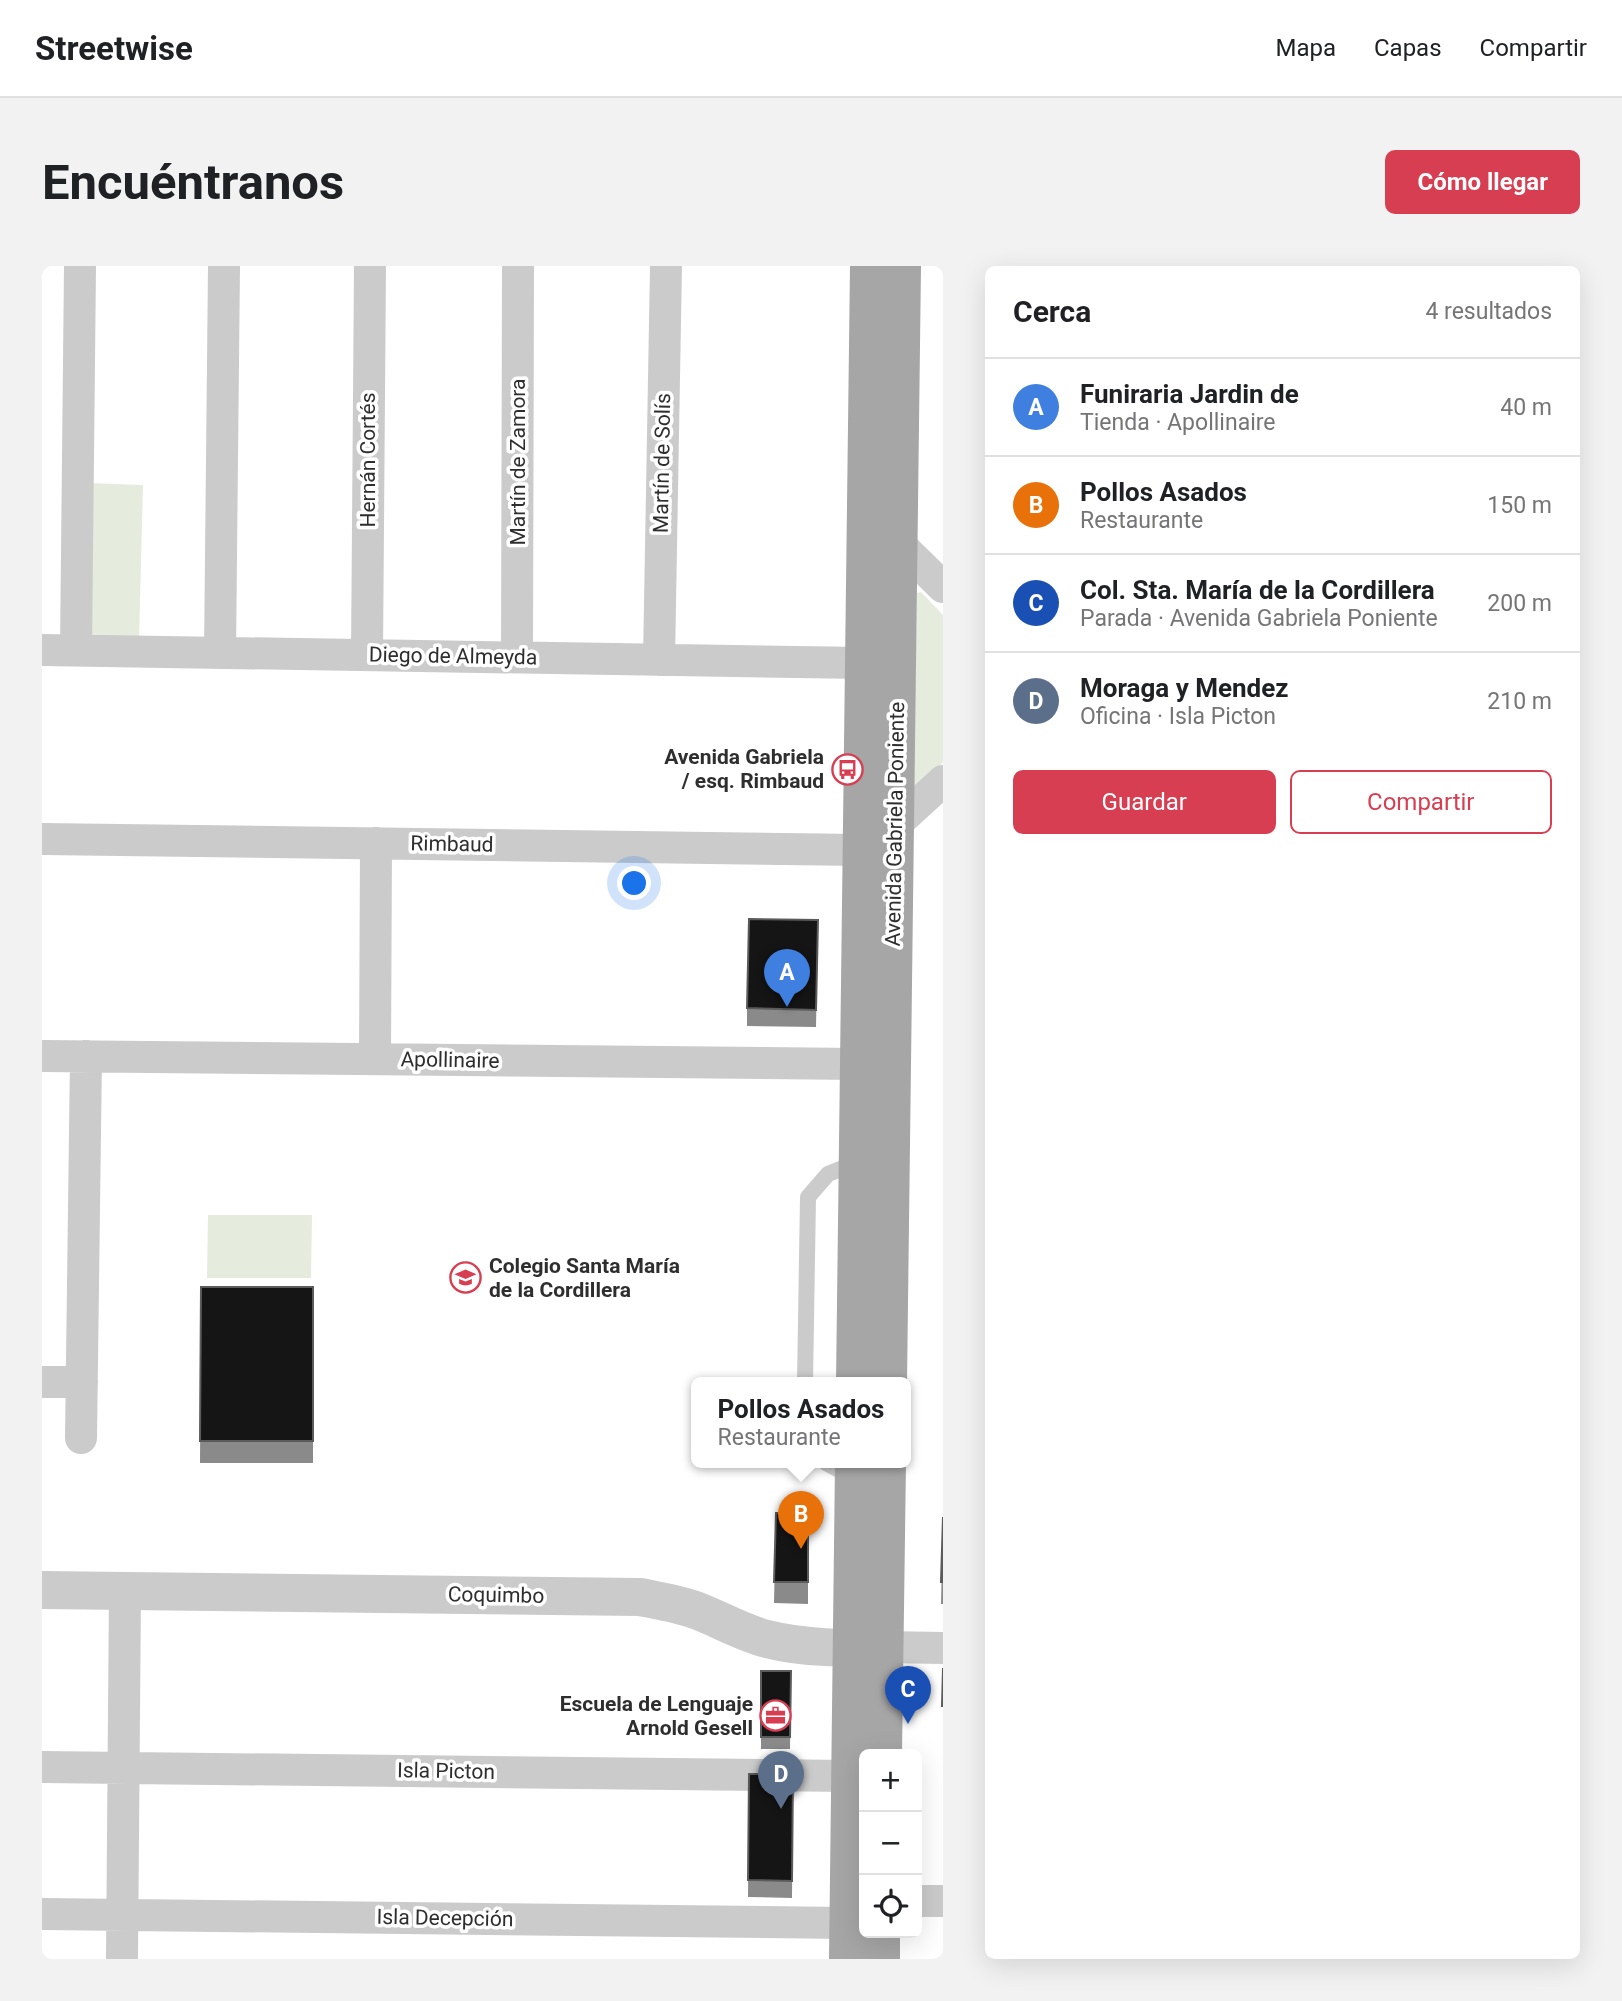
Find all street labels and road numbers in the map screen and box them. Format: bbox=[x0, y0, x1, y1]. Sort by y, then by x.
street label: Martín de Zamora bbox=[506, 379, 530, 545]
street label: Hernán Cortés bbox=[356, 392, 380, 528]
street label: Martín de Solís bbox=[649, 393, 675, 533]
street label: Diego de Almeyda bbox=[369, 643, 537, 669]
street label: Avenida Gabriela Poniente bbox=[881, 701, 909, 947]
street label: Rimbaud bbox=[410, 831, 494, 857]
street label: Apollinaire bbox=[400, 1047, 500, 1073]
street label: Coquimbo bbox=[448, 1582, 544, 1608]
street label: Isla Picton bbox=[397, 1758, 495, 1784]
street label: Isla Decepción bbox=[376, 1905, 514, 1931]

